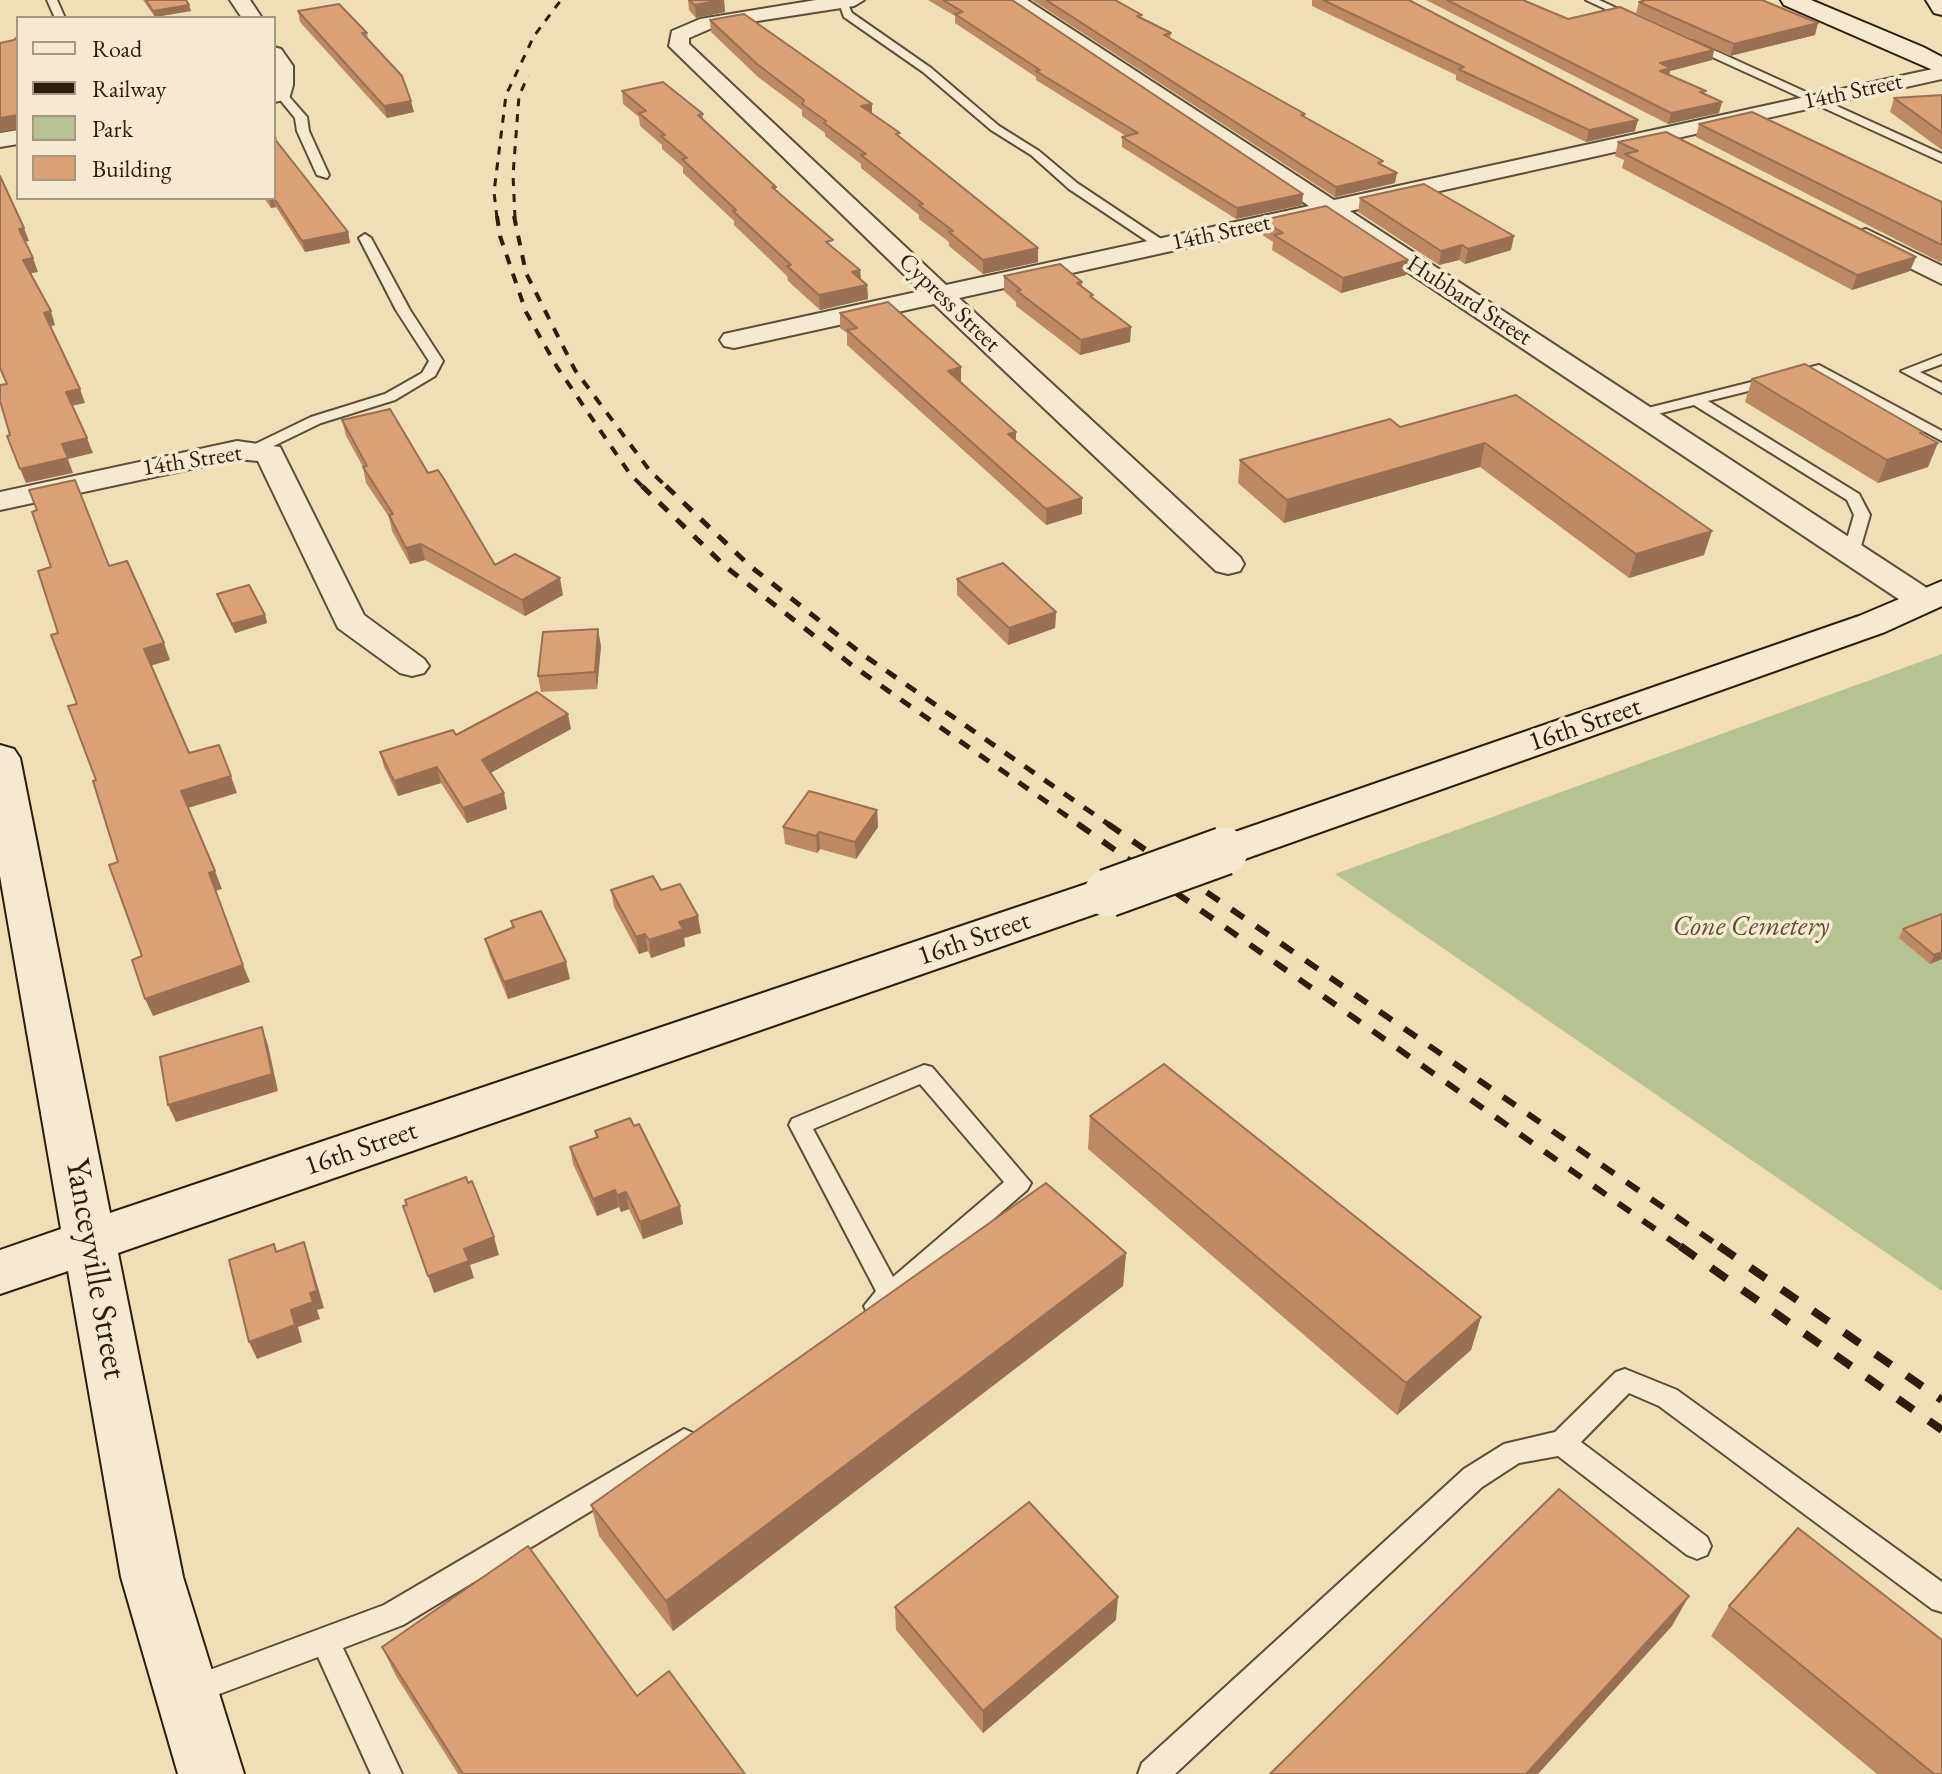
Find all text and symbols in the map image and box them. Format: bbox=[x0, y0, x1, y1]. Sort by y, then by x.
legend bbox=[16, 16, 276, 200]
text: Road bbox=[92, 33, 142, 64]
street label: 14th Street bbox=[1801, 67, 1905, 117]
text: Railway bbox=[92, 73, 166, 104]
text: Park bbox=[92, 113, 133, 144]
text: Building bbox=[92, 153, 172, 184]
street label: 14th Street bbox=[1169, 208, 1273, 258]
street label: Cypress Street bbox=[892, 247, 1006, 359]
street label: Hubbard Street bbox=[1401, 250, 1537, 352]
street label: 14th Street bbox=[140, 439, 244, 483]
street label: 16th Street bbox=[1524, 690, 1646, 760]
street label: 16th Street bbox=[913, 904, 1035, 974]
park label: Cone Cemetery bbox=[1673, 910, 1829, 944]
street label: 16th Street bbox=[300, 1114, 422, 1184]
street label: Yanceyville Street bbox=[56, 1155, 134, 1383]

